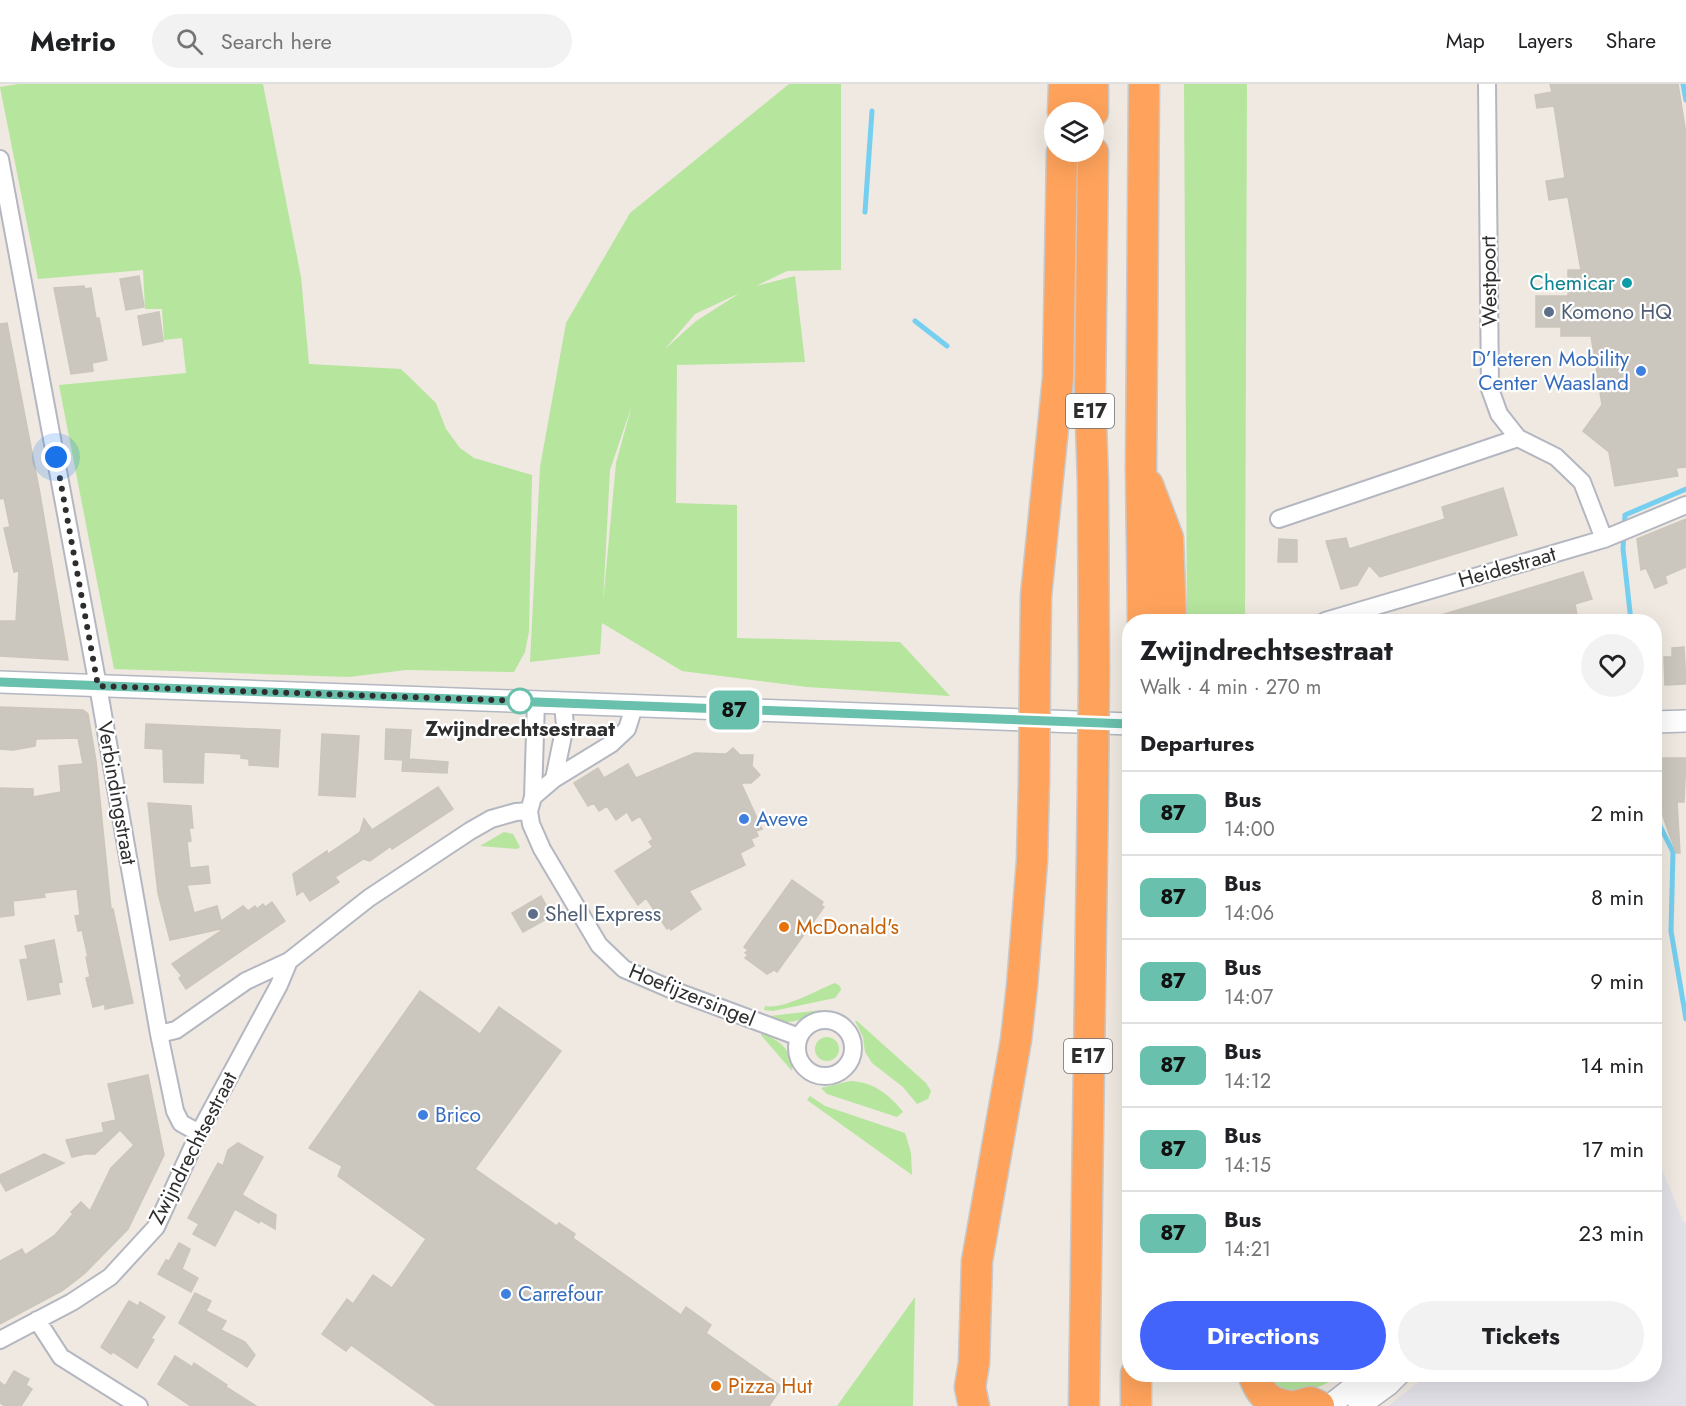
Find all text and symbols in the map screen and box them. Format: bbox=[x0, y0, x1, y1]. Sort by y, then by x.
search box bbox=[152, 14, 572, 68]
text: Metrio bbox=[30, 21, 116, 62]
icon: search bbox=[173, 25, 206, 58]
text: Search here bbox=[221, 25, 332, 57]
text: Map bbox=[1446, 26, 1485, 56]
text: Layers bbox=[1518, 26, 1573, 56]
text: Share bbox=[1606, 26, 1656, 56]
map controls bbox=[1044, 102, 1104, 162]
button: layers bbox=[1044, 102, 1104, 162]
street label: Westpoort bbox=[1473, 235, 1505, 327]
place label: Chemicar bbox=[1530, 268, 1616, 298]
marker: Chemicar bbox=[1620, 276, 1634, 290]
place label: Komono HQ bbox=[1561, 297, 1672, 327]
marker: Komono HQ bbox=[1542, 305, 1556, 319]
place label: D’Ieteren Mobility Center Waasland bbox=[1472, 344, 1630, 398]
marker: D’Ieteren Mobility Center Waasland bbox=[1634, 364, 1648, 378]
road number: E17 bbox=[1066, 394, 1114, 428]
your location bbox=[41, 442, 71, 472]
street label: Heidestraat bbox=[1455, 539, 1559, 595]
text: Zwijndrechtsestraat bbox=[1140, 630, 1393, 671]
button: heart bbox=[1581, 634, 1644, 697]
text: Walk · 4 min · 270 m bbox=[1140, 673, 1321, 702]
marker: Zwijndrechtsestraat bbox=[507, 688, 533, 714]
line badge: 87 bbox=[707, 690, 761, 730]
text: 87 bbox=[721, 695, 747, 725]
place label: Zwijndrechtsestraat bbox=[425, 714, 615, 744]
street label: Verbindingstraat bbox=[90, 719, 144, 867]
text: Departures bbox=[1140, 727, 1254, 759]
text: Bus bbox=[1224, 783, 1261, 815]
text: 2 min bbox=[1590, 797, 1644, 829]
text: 87 bbox=[1160, 798, 1186, 828]
place label: Aveve bbox=[756, 804, 808, 834]
marker: Aveve bbox=[737, 812, 751, 826]
text: 14:00 bbox=[1224, 815, 1275, 844]
text: Bus bbox=[1224, 867, 1261, 899]
text: 8 min bbox=[1591, 881, 1644, 913]
text: 87 bbox=[1160, 882, 1186, 912]
place label: Shell Express bbox=[545, 899, 661, 929]
text: 14:06 bbox=[1224, 899, 1274, 928]
marker: Shell Express bbox=[526, 907, 540, 921]
place label: McDonald's bbox=[796, 912, 899, 942]
marker: McDonald's bbox=[777, 920, 791, 934]
text: Bus bbox=[1224, 951, 1261, 983]
street label: Hoefijzersingel bbox=[624, 956, 760, 1034]
text: 9 min bbox=[1590, 965, 1644, 997]
text: 87 bbox=[1160, 966, 1186, 996]
text: 14:07 bbox=[1224, 983, 1273, 1012]
text: Bus bbox=[1224, 1035, 1261, 1067]
road number: E17 bbox=[1064, 1039, 1112, 1073]
text: 14 min bbox=[1580, 1049, 1644, 1081]
text: 87 bbox=[1160, 1050, 1186, 1080]
street label: Zwijndrechtsestraat bbox=[142, 1067, 244, 1229]
text: 14:12 bbox=[1224, 1067, 1271, 1096]
place label: Brico bbox=[435, 1100, 481, 1130]
marker: Brico bbox=[416, 1108, 430, 1122]
text: Bus bbox=[1224, 1119, 1261, 1151]
text: 17 min bbox=[1582, 1133, 1644, 1165]
text: 87 bbox=[1160, 1134, 1186, 1164]
text: 14:15 bbox=[1224, 1151, 1271, 1180]
text: Bus bbox=[1224, 1203, 1261, 1235]
text: 23 min bbox=[1578, 1217, 1644, 1249]
text: 87 bbox=[1160, 1218, 1186, 1248]
text: 14:21 bbox=[1224, 1235, 1271, 1264]
place label: Carrefour bbox=[518, 1279, 604, 1309]
marker: Carrefour bbox=[499, 1287, 513, 1301]
button: Directions bbox=[1140, 1301, 1386, 1370]
button: Tickets bbox=[1398, 1301, 1644, 1370]
place label: Pizza Hut bbox=[728, 1371, 812, 1401]
marker: Pizza Hut bbox=[709, 1379, 723, 1393]

